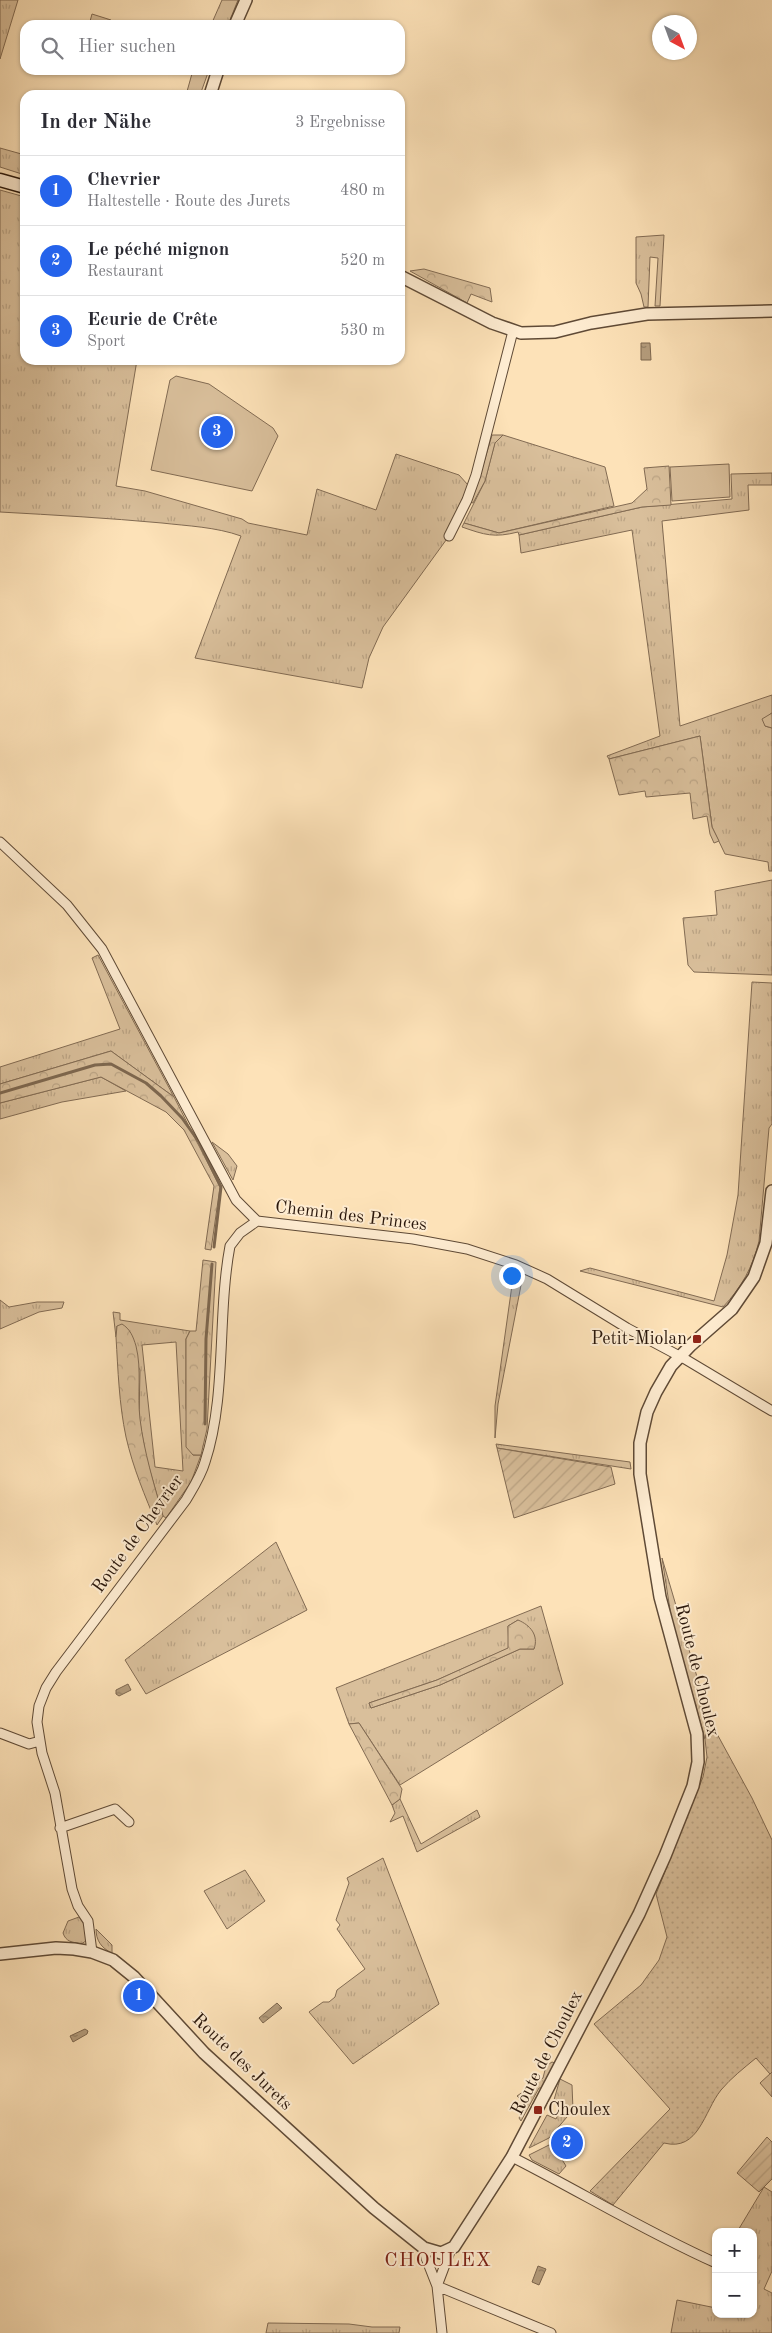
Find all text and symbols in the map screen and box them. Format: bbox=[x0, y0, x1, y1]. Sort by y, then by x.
north arrow bbox=[652, 15, 697, 60]
search box bbox=[20, 20, 405, 75]
icon: search bbox=[38, 34, 66, 62]
text: Hier suchen bbox=[78, 38, 176, 57]
text: In der Nähe bbox=[40, 112, 151, 133]
text: 3 Ergebnisse bbox=[295, 115, 385, 131]
text: Chevrier bbox=[87, 171, 160, 190]
text: 1 bbox=[51, 183, 61, 199]
text: 480 m bbox=[340, 183, 385, 199]
text: Haltestelle · Route des Jurets bbox=[87, 194, 290, 210]
text: Le péché mignon bbox=[87, 241, 229, 260]
text: 2 bbox=[51, 253, 61, 269]
text: 520 m bbox=[340, 253, 385, 269]
text: Restaurant bbox=[87, 264, 164, 280]
text: Ecurie de Crête bbox=[87, 311, 218, 330]
text: 3 bbox=[51, 323, 61, 339]
text: 530 m bbox=[340, 323, 385, 339]
text: Sport bbox=[87, 334, 125, 350]
pin: 3 bbox=[201, 413, 233, 451]
street label: Chemin des Princes bbox=[274, 1198, 428, 1234]
your location bbox=[499, 1263, 525, 1289]
place label: Petit-Miolan bbox=[591, 1330, 687, 1348]
marker: Petit-Miolan bbox=[691, 1333, 703, 1345]
street label: Route de Chevrier bbox=[89, 1471, 187, 1596]
street label: Route de Choulex bbox=[672, 1602, 722, 1738]
pin: 1 bbox=[123, 1977, 155, 2015]
street label: Route de Choulex bbox=[506, 1987, 588, 2119]
street label: Route des Jurets bbox=[189, 2010, 295, 2114]
place label: Choulex bbox=[548, 2099, 611, 2121]
marker: Choulex bbox=[532, 2104, 544, 2116]
pin: 2 bbox=[551, 2124, 583, 2162]
map controls bbox=[712, 2228, 757, 2318]
button: + bbox=[712, 2228, 757, 2273]
district label: CHOULEX bbox=[384, 2251, 492, 2271]
button: − bbox=[712, 2273, 757, 2318]

